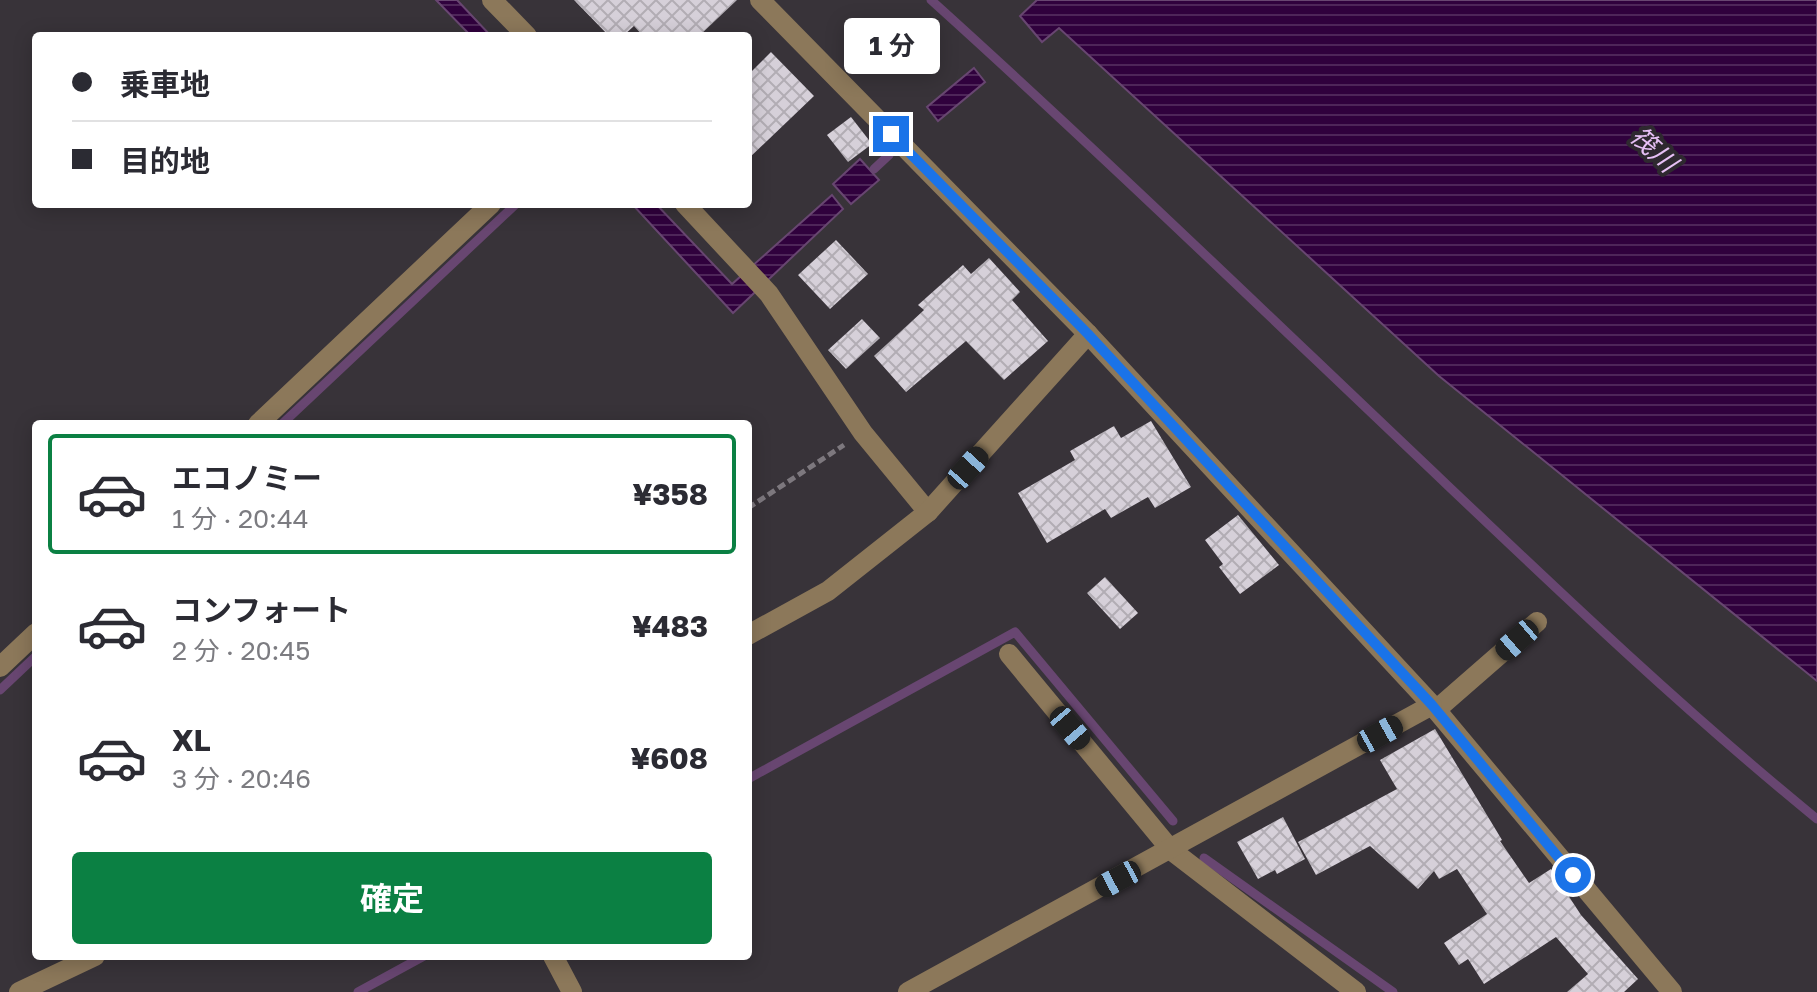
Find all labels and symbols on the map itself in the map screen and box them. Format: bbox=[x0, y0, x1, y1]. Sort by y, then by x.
callout: 1 分 bbox=[843, 18, 939, 74]
route end bbox=[873, 116, 909, 152]
water label: 筏川 bbox=[1624, 120, 1686, 180]
car bbox=[943, 442, 993, 494]
car bbox=[1491, 615, 1543, 665]
car bbox=[1045, 702, 1095, 754]
car bbox=[1353, 712, 1407, 756]
car bbox=[1091, 857, 1145, 901]
route start bbox=[1555, 857, 1591, 893]

